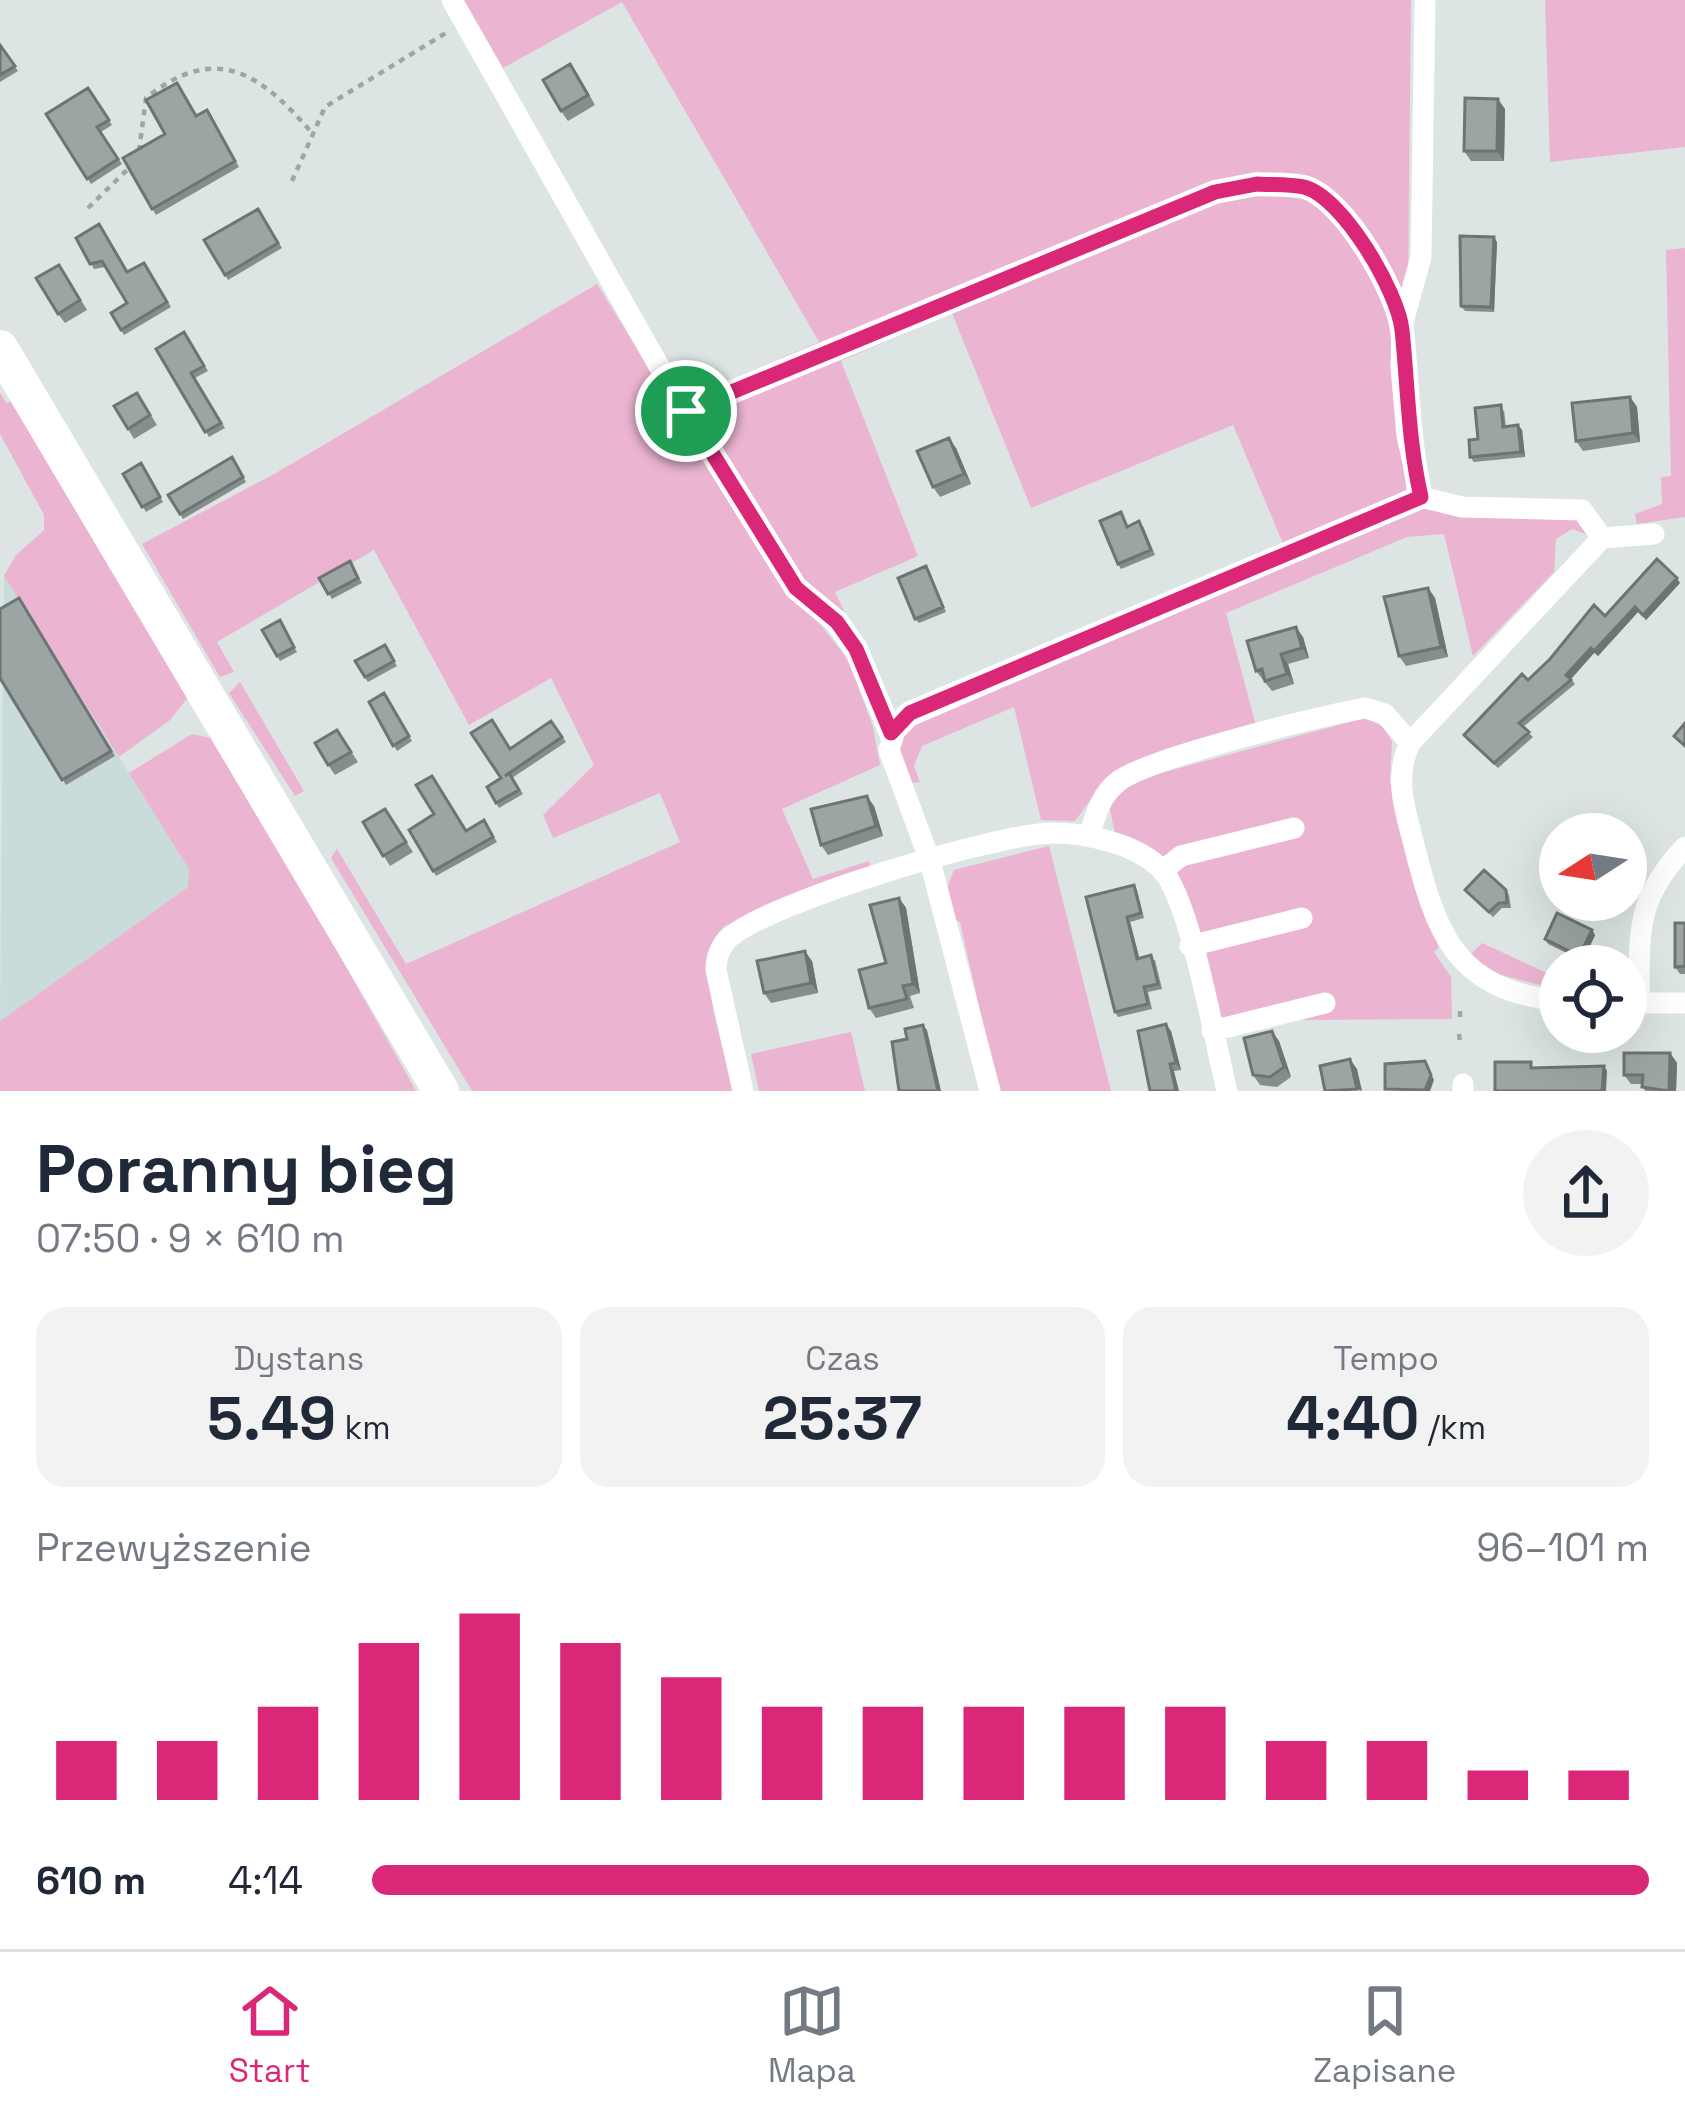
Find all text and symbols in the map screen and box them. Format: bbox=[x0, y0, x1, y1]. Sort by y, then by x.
pin bbox=[635, 360, 737, 462]
icon: arrive bbox=[653, 378, 719, 444]
north arrow bbox=[1539, 813, 1647, 921]
map controls bbox=[1539, 813, 1647, 1053]
button: locate bbox=[1539, 945, 1647, 1053]
text: Poranny bieg bbox=[36, 1127, 457, 1211]
button: share bbox=[1523, 1130, 1649, 1256]
text: 07:50 · 9 × 610 m bbox=[36, 1214, 345, 1263]
text: Dystans bbox=[233, 1338, 364, 1380]
text: Czas bbox=[805, 1338, 880, 1380]
text: Tempo bbox=[1333, 1338, 1439, 1380]
text: 5.49 bbox=[207, 1380, 336, 1457]
text: 25:37 bbox=[763, 1380, 922, 1457]
text: 4:40 bbox=[1286, 1380, 1419, 1457]
text: km bbox=[336, 1407, 391, 1449]
text: /km bbox=[1419, 1407, 1486, 1449]
text: Przewyższenie bbox=[36, 1523, 312, 1572]
text: 96–101 m bbox=[1476, 1523, 1649, 1572]
text: 610 m bbox=[36, 1856, 146, 1905]
text: 4:14 bbox=[228, 1856, 303, 1905]
tab: Start bbox=[229, 1978, 311, 2092]
tab: Mapa bbox=[768, 1978, 856, 2092]
tab: Zapisane bbox=[1313, 1978, 1456, 2092]

